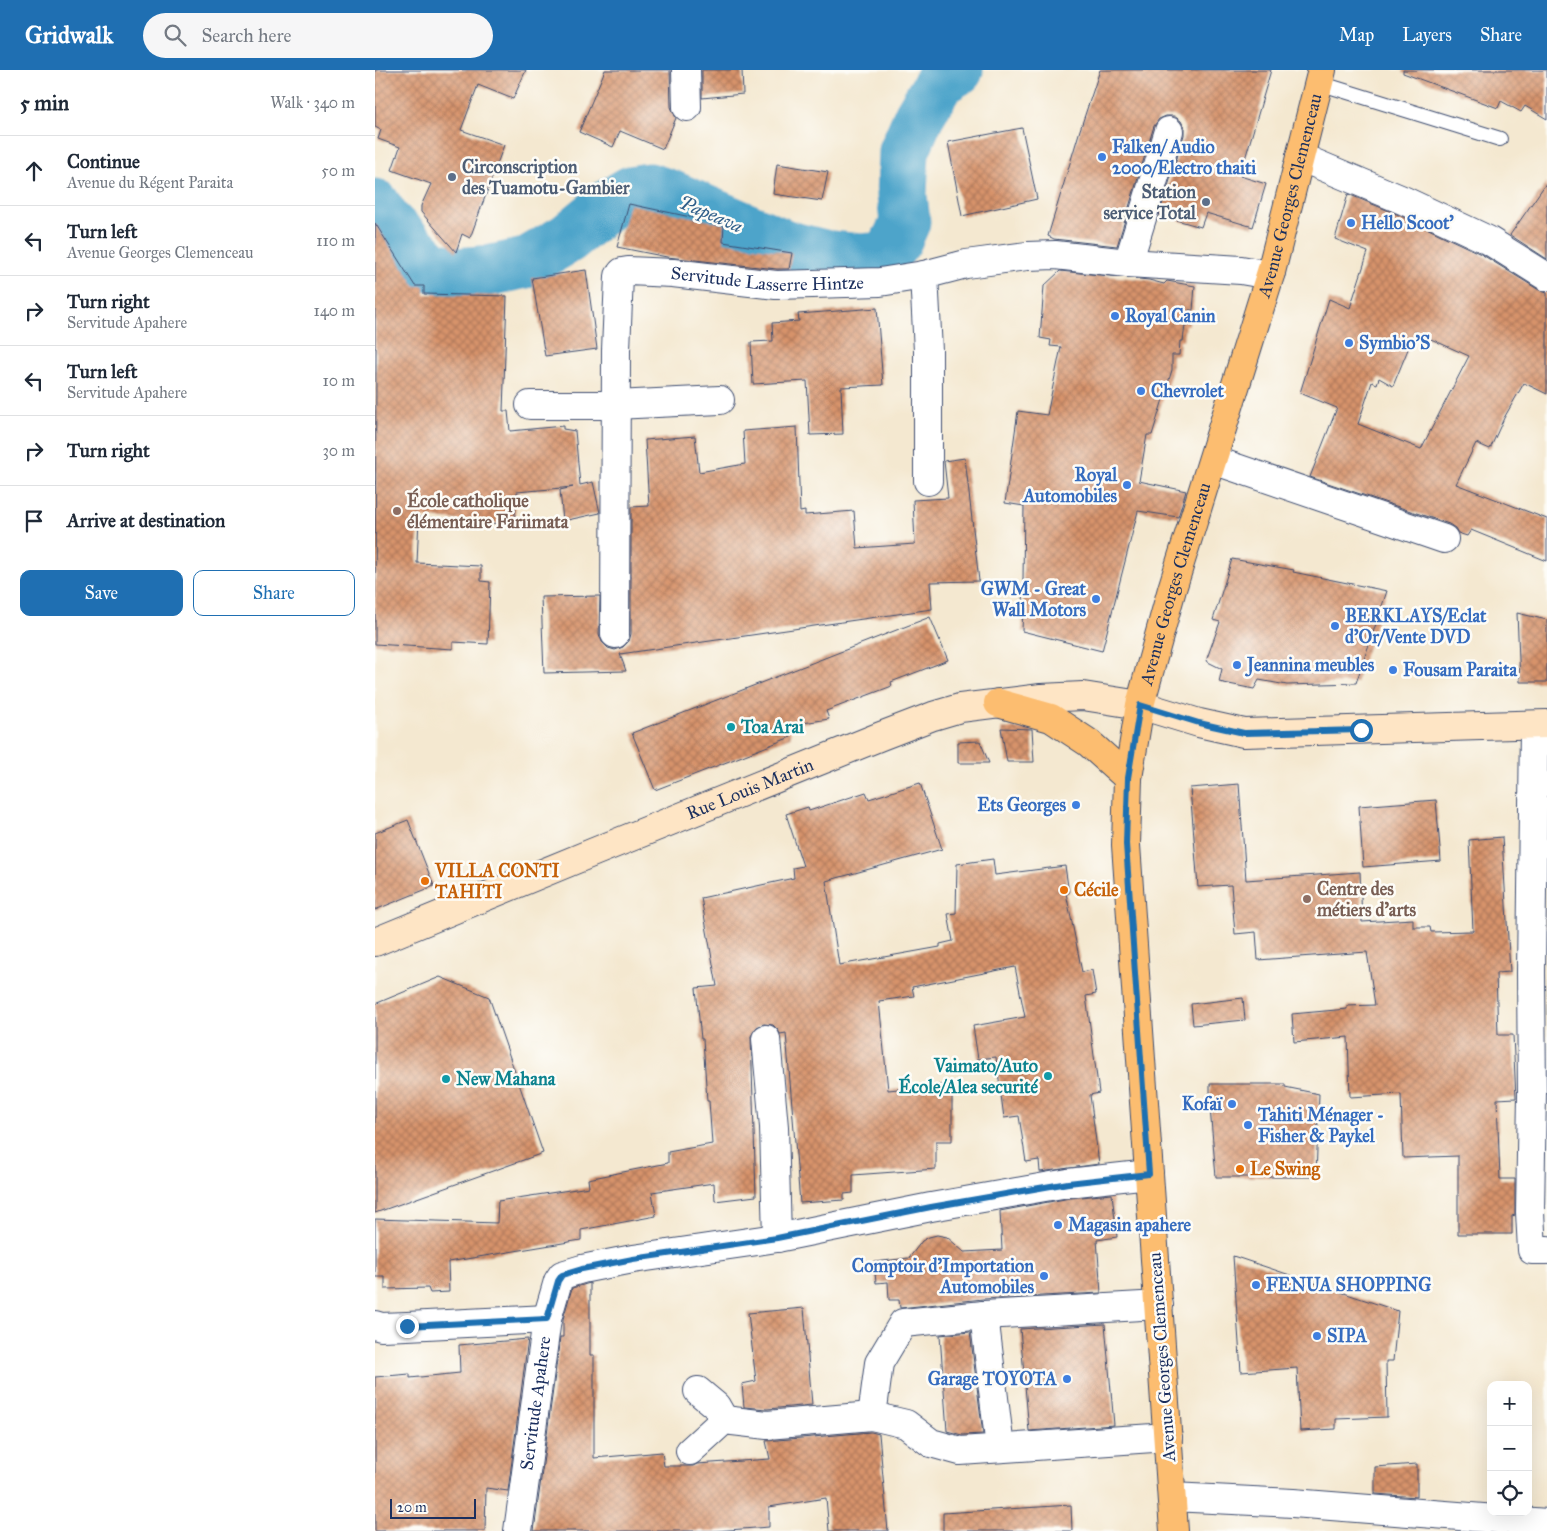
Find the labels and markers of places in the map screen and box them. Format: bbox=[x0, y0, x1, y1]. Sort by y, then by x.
place label: Falken/ Audio 2000/Electro thaiti bbox=[1112, 136, 1257, 179]
marker: Falken/ Audio 2000/Electro thaiti bbox=[1096, 151, 1108, 163]
place label: Circonscription des Tuamotu-Gambier bbox=[462, 156, 631, 199]
marker: Circonscription des Tuamotu-Gambier bbox=[446, 171, 458, 183]
place label: Station service Total bbox=[1104, 181, 1197, 224]
marker: Station service Total bbox=[1200, 196, 1212, 208]
place label: Hello Scoot' bbox=[1361, 212, 1454, 234]
marker: Hello Scoot' bbox=[1345, 217, 1357, 229]
place label: Royal Canin bbox=[1125, 305, 1216, 328]
marker: Royal Canin bbox=[1109, 310, 1121, 322]
place label: Symbio'S bbox=[1359, 332, 1430, 355]
marker: Symbio'S bbox=[1343, 337, 1355, 349]
place label: Chevrolet bbox=[1151, 380, 1224, 402]
marker: Chevrolet bbox=[1135, 385, 1147, 397]
place label: Royal Automobiles bbox=[1022, 464, 1118, 507]
marker: Royal Automobiles bbox=[1121, 479, 1133, 491]
place label: École catholique élémentaire Fariimata bbox=[407, 487, 569, 533]
marker: École catholique élémentaire Fariimata bbox=[391, 505, 403, 517]
place label: GWM - Great Wall Motors bbox=[981, 578, 1087, 621]
marker: GWM - Great Wall Motors bbox=[1090, 593, 1102, 605]
place label: BERKLAYS/Eclat d'Or/Vente DVD bbox=[1345, 605, 1487, 648]
marker: BERKLAYS/Eclat d'Or/Vente DVD bbox=[1329, 620, 1341, 632]
place label: Jeannina meubles bbox=[1245, 654, 1375, 677]
marker: Jeannina meubles bbox=[1231, 659, 1243, 671]
place label: Fousam Paraita bbox=[1403, 659, 1517, 681]
marker: Fousam Paraita bbox=[1387, 664, 1399, 676]
place label: Toa Arai bbox=[740, 716, 805, 738]
marker: Toa Arai bbox=[725, 721, 737, 733]
place label: Ets Georges bbox=[977, 794, 1066, 817]
marker: Ets Georges bbox=[1070, 799, 1082, 811]
place label: VILLA CONTI TAHITI bbox=[434, 860, 560, 903]
marker: VILLA CONTI TAHITI bbox=[419, 875, 431, 887]
place label: Centre des métiers d'arts bbox=[1316, 878, 1417, 921]
place label: Cécile bbox=[1074, 879, 1119, 901]
marker: Cécile bbox=[1058, 884, 1070, 896]
marker: Centre des métiers d'arts bbox=[1301, 893, 1313, 905]
place label: Vaimato/Auto École/Alea securité bbox=[899, 1055, 1038, 1098]
place label: New Mahana bbox=[456, 1068, 556, 1090]
marker: Vaimato/Auto École/Alea securité bbox=[1042, 1070, 1054, 1082]
marker: New Mahana bbox=[440, 1073, 452, 1085]
place label: Kofaï bbox=[1182, 1093, 1223, 1115]
marker: Kofaï bbox=[1226, 1098, 1238, 1110]
place label: Tahiti Ménager - Fisher & Paykel bbox=[1257, 1104, 1384, 1148]
marker: Tahiti Ménager - Fisher & Paykel bbox=[1242, 1119, 1254, 1131]
place label: Le Swing bbox=[1250, 1158, 1320, 1181]
marker: Le Swing bbox=[1234, 1163, 1246, 1175]
place label: Magasin apahere bbox=[1068, 1214, 1192, 1237]
marker: Magasin apahere bbox=[1052, 1219, 1064, 1231]
place label: Comptoir d'Importation Automobiles bbox=[852, 1255, 1034, 1298]
marker: Comptoir d'Importation Automobiles bbox=[1038, 1270, 1050, 1282]
place label: FENUA SHOPPING bbox=[1266, 1274, 1431, 1296]
marker: FENUA SHOPPING bbox=[1250, 1279, 1262, 1291]
place label: SIPA bbox=[1327, 1325, 1368, 1347]
marker: SIPA bbox=[1311, 1330, 1323, 1342]
place label: Garage TOYOTA bbox=[928, 1368, 1058, 1391]
marker: Garage TOYOTA bbox=[1061, 1373, 1073, 1385]

